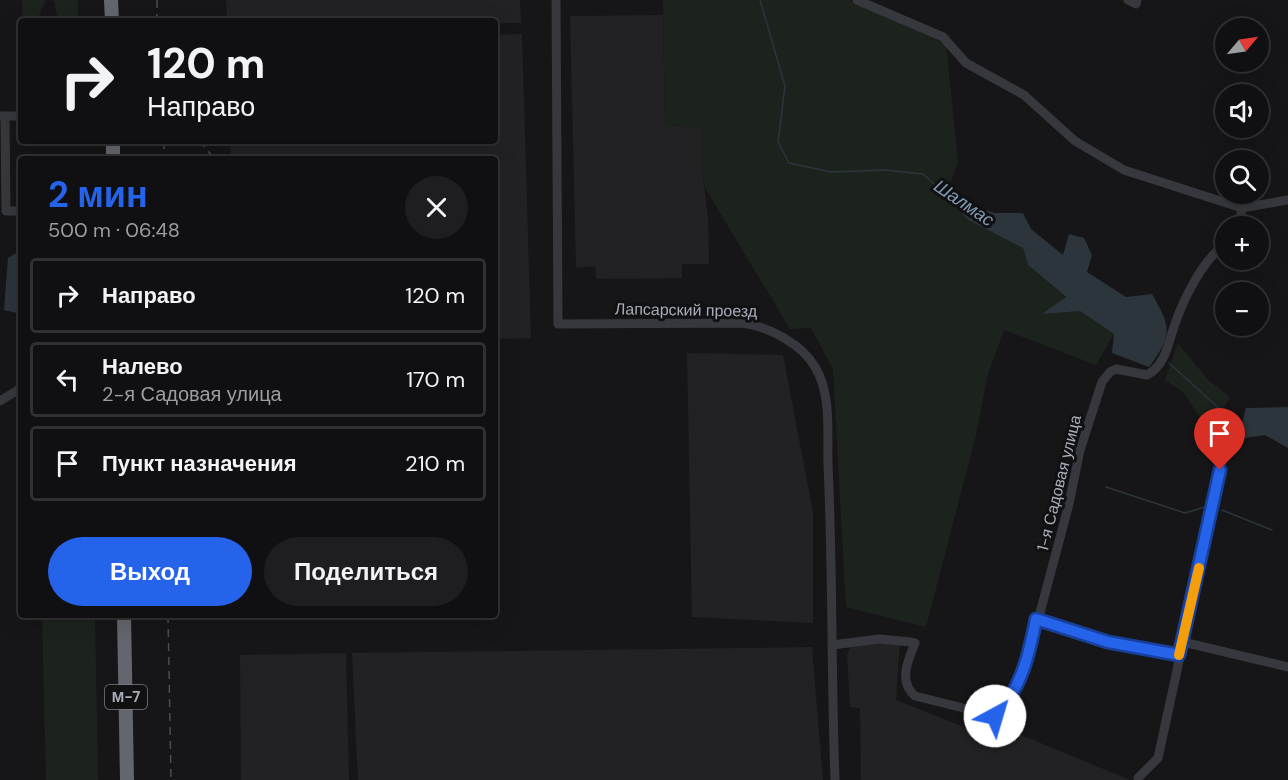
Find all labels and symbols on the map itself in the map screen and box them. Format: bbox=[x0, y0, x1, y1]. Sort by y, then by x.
north arrow bbox=[1215, 18, 1269, 72]
water label: Шалмас bbox=[929, 174, 999, 232]
street label: Лапсарский проезд bbox=[615, 298, 758, 322]
pin bbox=[1194, 408, 1245, 470]
street label: 1-я Садовая улица bbox=[1032, 413, 1086, 553]
position arrow bbox=[963, 684, 1027, 748]
road number: М-7 bbox=[105, 685, 147, 709]

